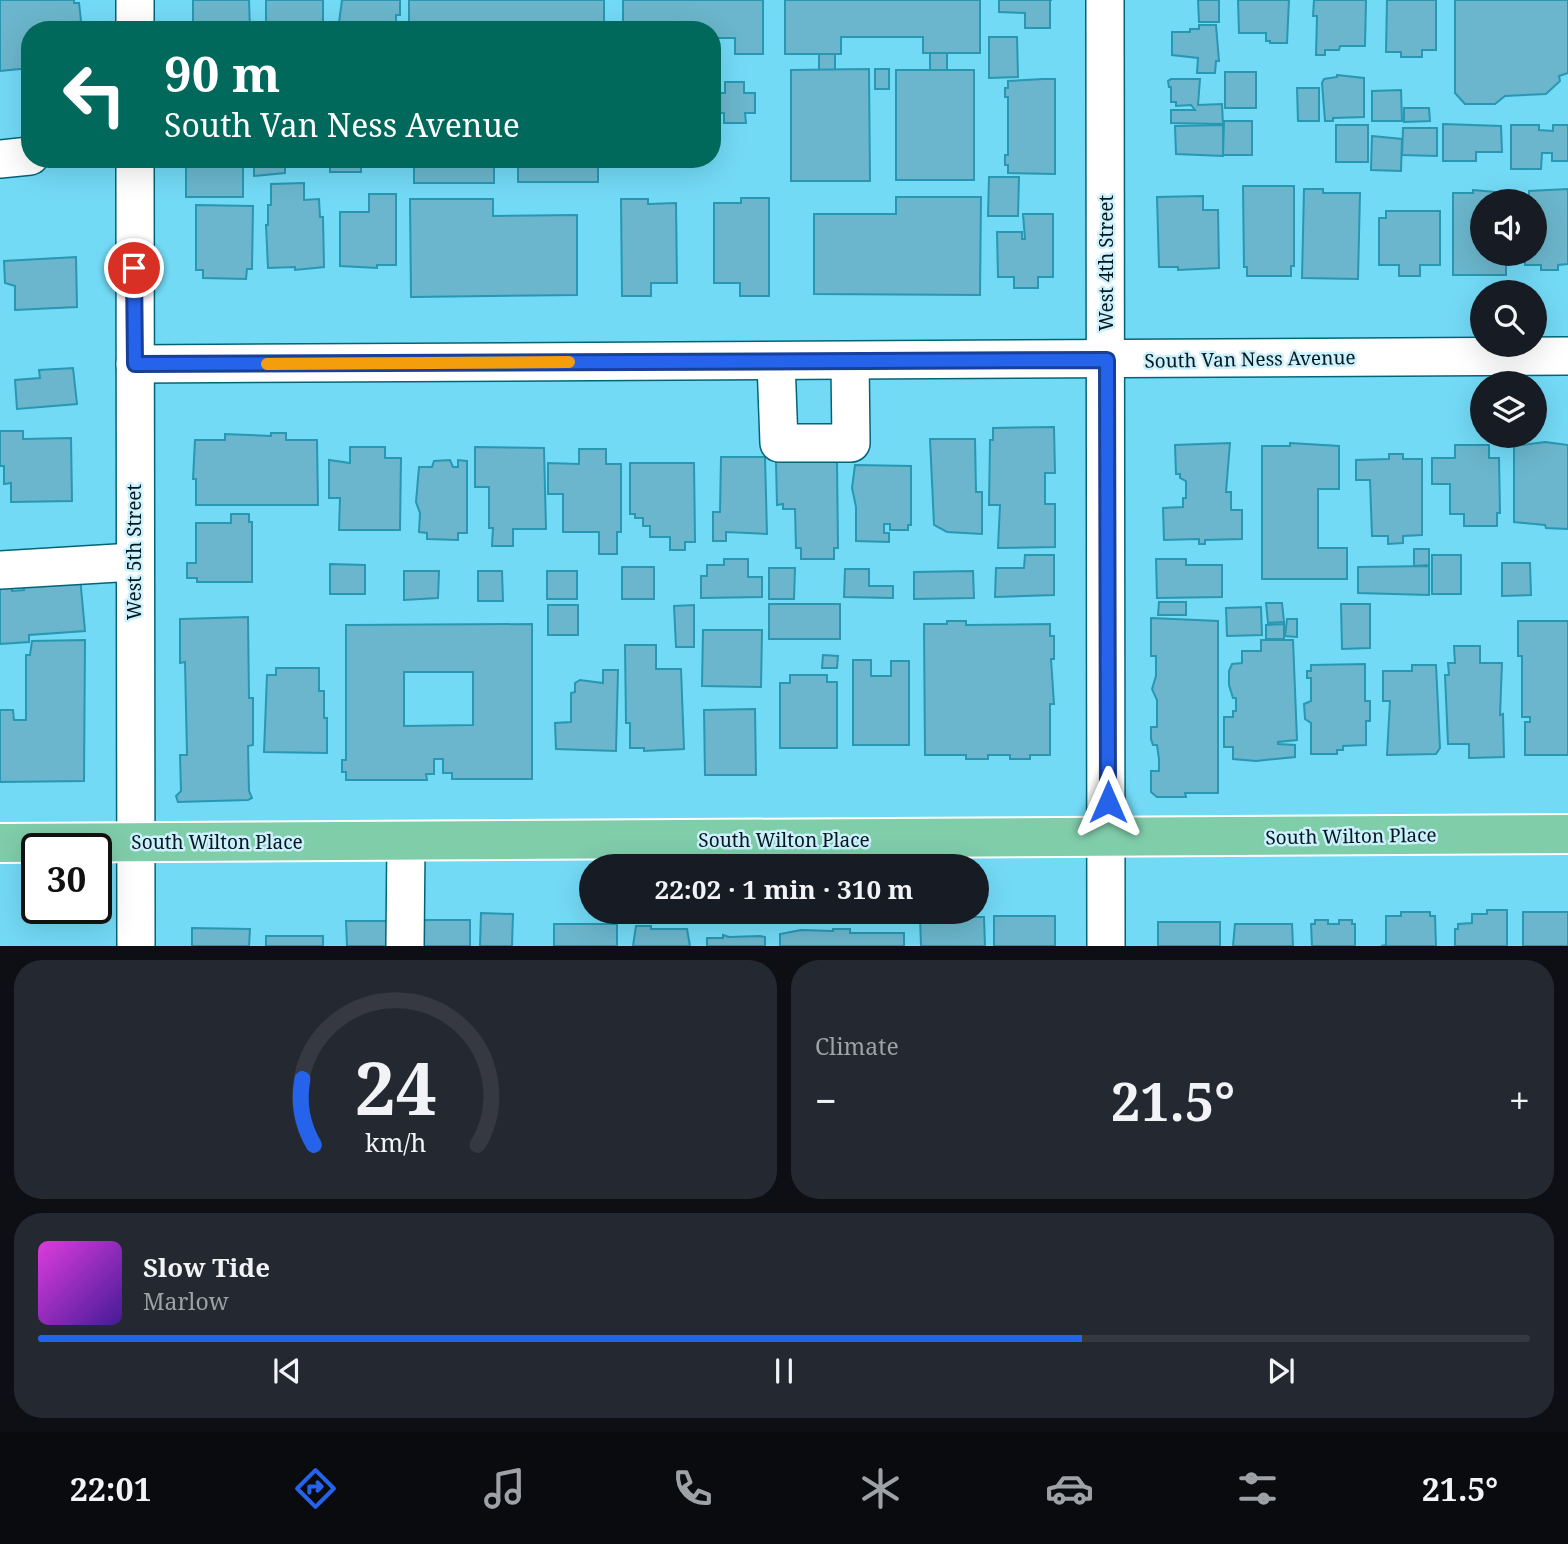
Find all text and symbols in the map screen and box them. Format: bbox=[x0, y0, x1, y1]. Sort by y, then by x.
text: 90 m bbox=[164, 40, 280, 106]
icon: left bbox=[49, 49, 140, 140]
text: South Van Ness Avenue bbox=[164, 103, 520, 146]
map controls bbox=[1470, 189, 1547, 448]
button: sound bbox=[1470, 189, 1547, 266]
street label: West 4th Street bbox=[1093, 194, 1119, 331]
pin bbox=[104, 238, 164, 298]
icon: arrive bbox=[115, 249, 153, 287]
button: search bbox=[1470, 280, 1547, 357]
street label: South Van Ness Avenue bbox=[1144, 344, 1356, 374]
button: layers bbox=[1470, 371, 1547, 448]
street label: West 5th Street bbox=[121, 483, 147, 620]
position arrow bbox=[1071, 765, 1145, 839]
street label: South Wilton Place bbox=[1265, 822, 1437, 850]
street label: South Wilton Place bbox=[698, 827, 870, 853]
street label: South Wilton Place bbox=[131, 829, 303, 855]
speed limit sign: 30 bbox=[21, 833, 112, 924]
text: 22:02 · 1 min · 310 m bbox=[654, 871, 914, 907]
text: Climate bbox=[815, 1030, 899, 1062]
text: 24 bbox=[354, 1038, 437, 1137]
text: 21.5° bbox=[1111, 1065, 1235, 1136]
text: − bbox=[815, 1074, 837, 1126]
text: + bbox=[1509, 1074, 1530, 1126]
text: km/h bbox=[365, 1125, 426, 1159]
text: Slow Tide bbox=[143, 1249, 270, 1285]
text: Marlow bbox=[143, 1285, 229, 1317]
icon: previous bbox=[268, 1352, 306, 1390]
icon: pause bbox=[765, 1352, 803, 1390]
icon: next bbox=[1262, 1352, 1300, 1390]
icon: directions bbox=[291, 1464, 340, 1513]
icon: music bbox=[480, 1464, 529, 1513]
icon: phone bbox=[668, 1464, 717, 1513]
icon: climate bbox=[856, 1464, 905, 1513]
icon: car bbox=[1045, 1464, 1094, 1513]
icon: filters bbox=[1233, 1464, 1282, 1513]
text: 22:01 bbox=[70, 1467, 152, 1510]
text: 21.5° bbox=[1422, 1467, 1498, 1510]

